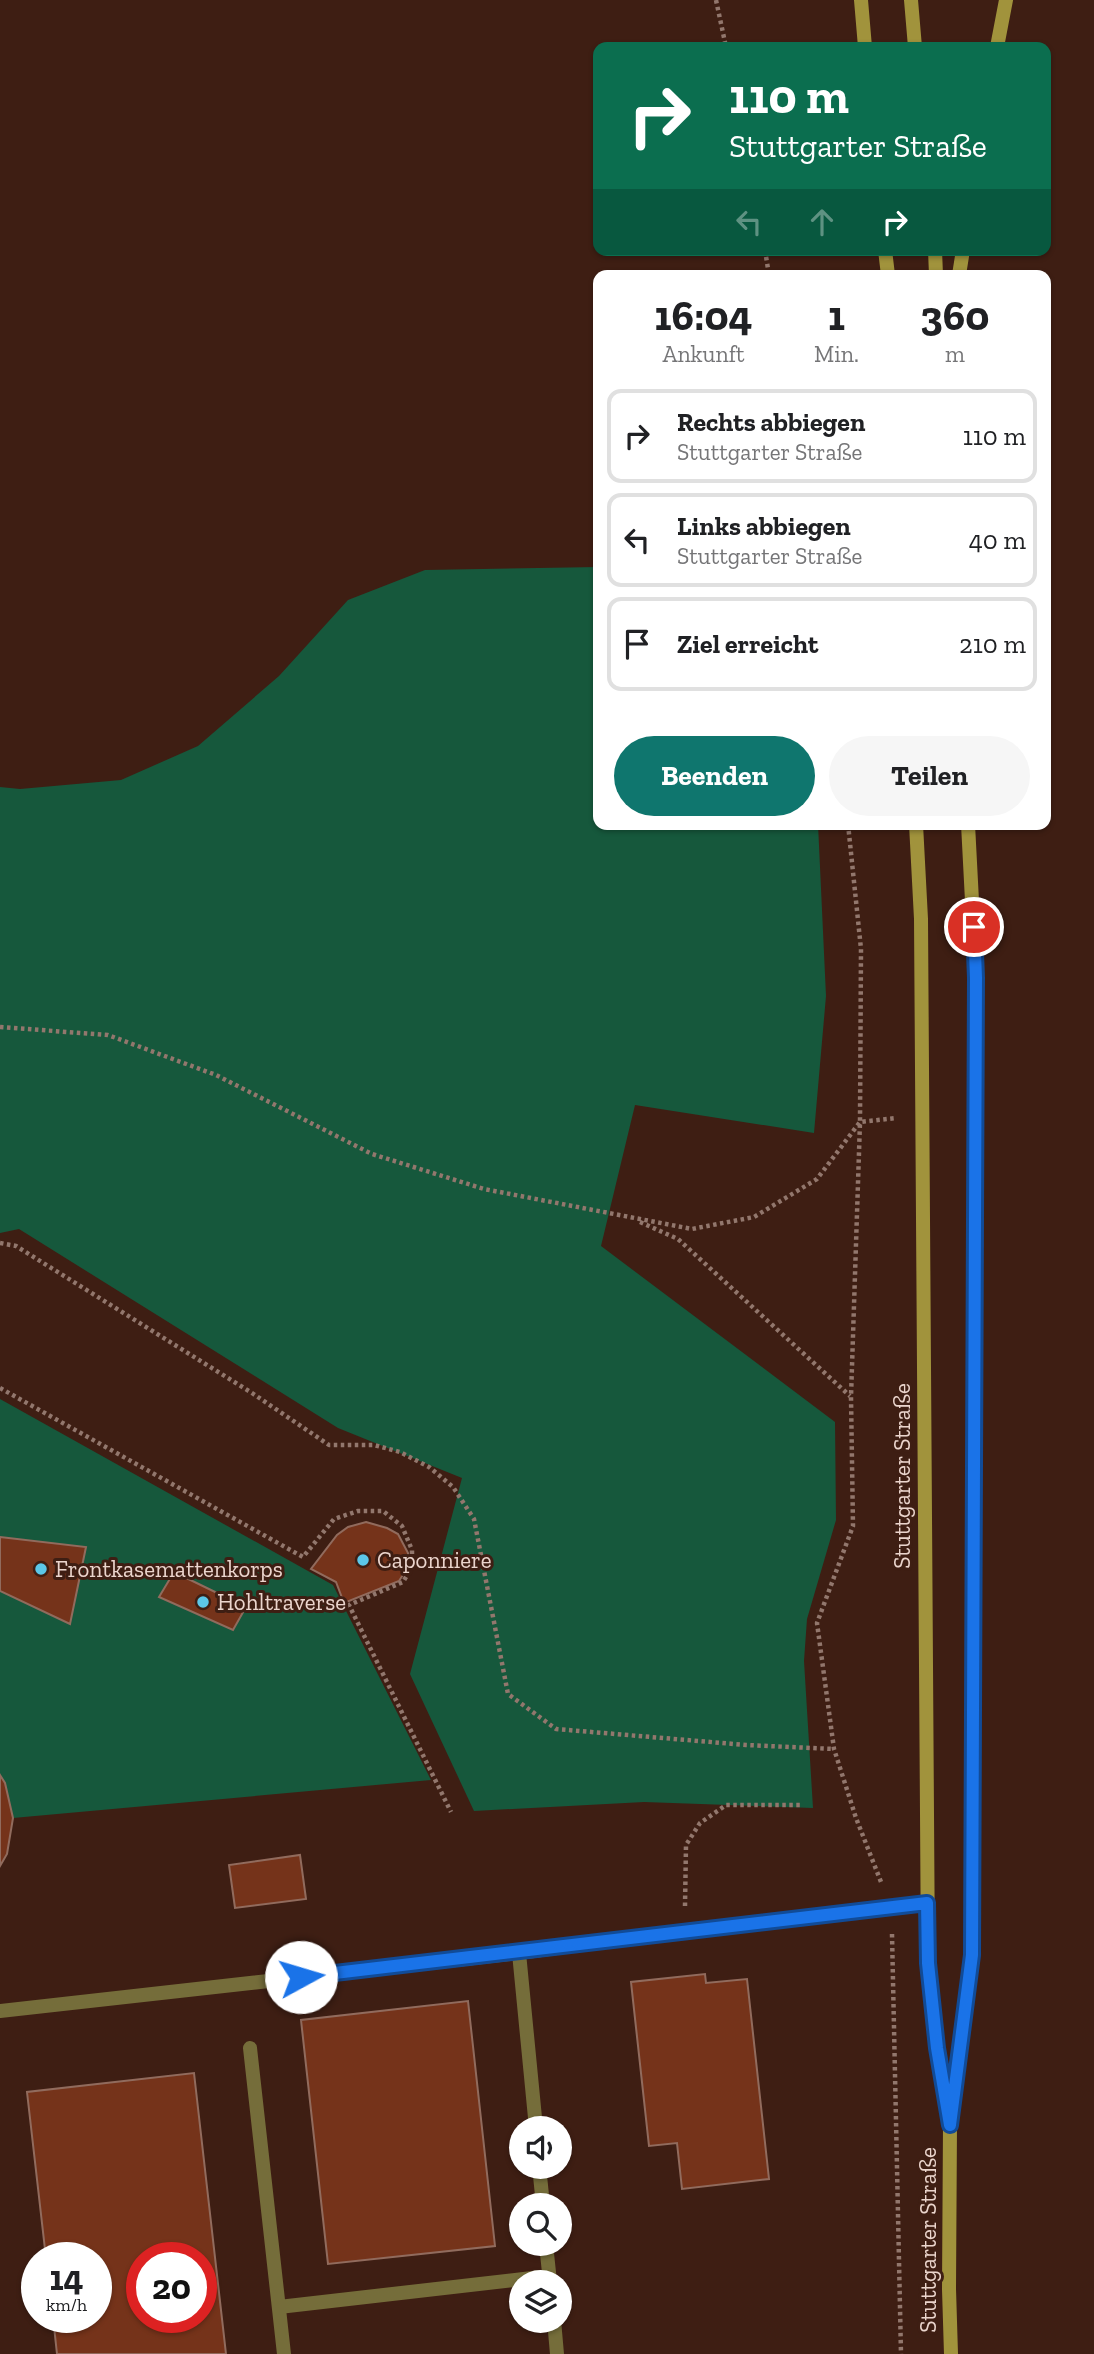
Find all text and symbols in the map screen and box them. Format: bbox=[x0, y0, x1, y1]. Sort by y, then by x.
text: 110 m bbox=[729, 67, 849, 126]
icon: right bbox=[614, 70, 705, 161]
text: Stuttgarter Straße bbox=[729, 127, 987, 165]
icon: left bbox=[730, 203, 768, 241]
icon: ahead bbox=[803, 203, 841, 241]
icon: right bbox=[876, 203, 914, 241]
text: 16:04 bbox=[655, 290, 753, 341]
text: 1 bbox=[828, 290, 845, 341]
text: 360 bbox=[920, 290, 989, 341]
text: Ankunft bbox=[663, 340, 745, 368]
text: Min. bbox=[814, 340, 859, 368]
text: m bbox=[945, 340, 965, 368]
text: Rechts abbiegen bbox=[677, 406, 865, 438]
icon: right bbox=[618, 417, 656, 455]
text: 110 m bbox=[963, 420, 1026, 452]
text: Stuttgarter Straße bbox=[677, 438, 862, 466]
text: Links abbiegen bbox=[677, 510, 851, 542]
icon: left bbox=[618, 521, 656, 559]
text: 40 m bbox=[969, 524, 1026, 556]
text: Stuttgarter Straße bbox=[677, 542, 862, 570]
icon: arrive bbox=[618, 625, 656, 663]
text: Ziel erreicht bbox=[677, 628, 818, 660]
text: 210 m bbox=[959, 628, 1026, 660]
button: Beenden bbox=[614, 736, 815, 816]
button: Teilen bbox=[829, 736, 1030, 816]
pin bbox=[944, 897, 1004, 957]
icon: arrive bbox=[955, 908, 993, 946]
street label: Stuttgarter Straße bbox=[888, 1383, 916, 1569]
place label: Caponniere bbox=[377, 1546, 492, 1574]
marker: Caponniere bbox=[355, 1552, 371, 1568]
place label: Frontkasemattenkorps bbox=[55, 1555, 283, 1583]
marker: Frontkasemattenkorps bbox=[33, 1561, 49, 1577]
place label: Hohltraverse bbox=[217, 1588, 346, 1616]
marker: Hohltraverse bbox=[195, 1594, 211, 1610]
position arrow bbox=[264, 1940, 338, 2014]
map controls bbox=[509, 2116, 572, 2333]
button: sound bbox=[509, 2116, 572, 2179]
street label: Stuttgarter Straße bbox=[914, 2147, 942, 2333]
button: search bbox=[509, 2193, 572, 2256]
speed limit sign: 20 bbox=[126, 2242, 217, 2333]
text: 14 bbox=[49, 2257, 84, 2299]
button: layers bbox=[509, 2270, 572, 2333]
text: km/h bbox=[46, 2294, 87, 2316]

